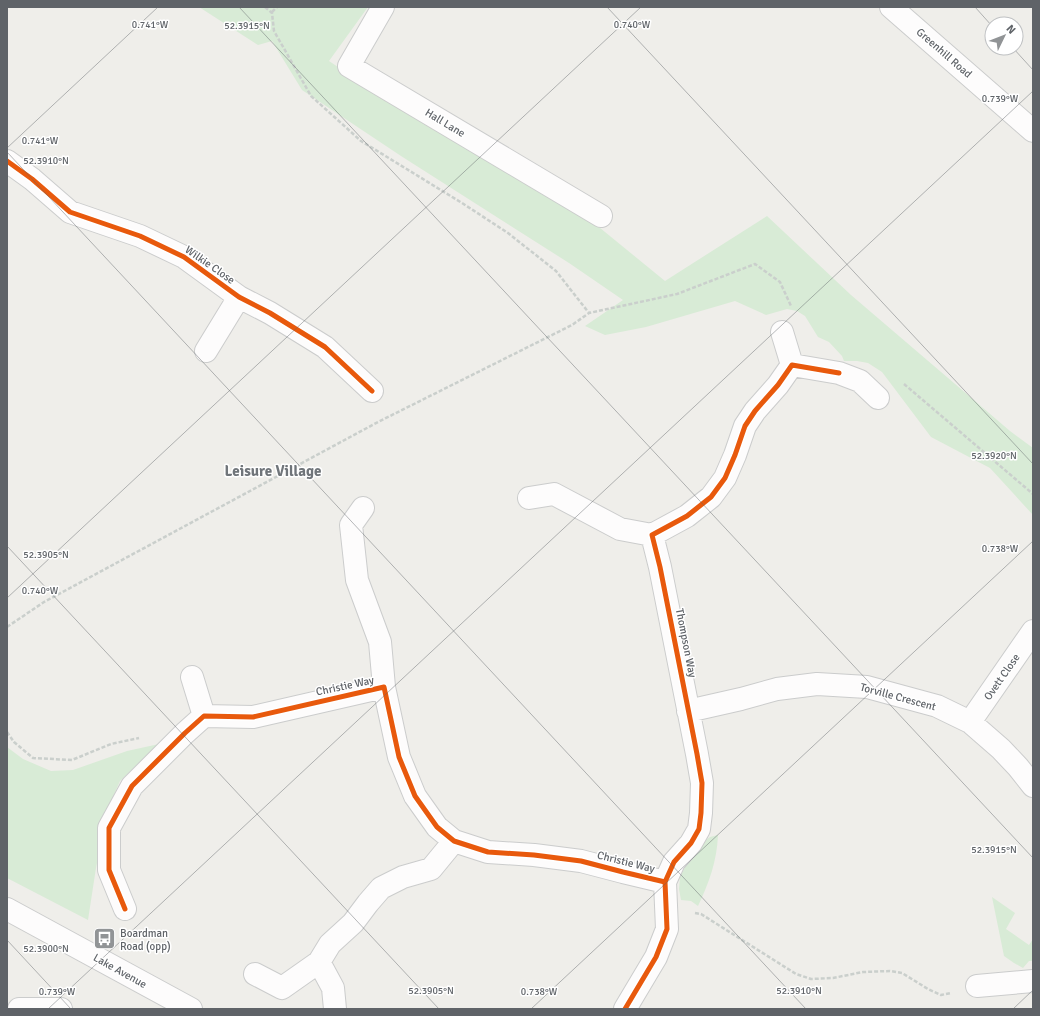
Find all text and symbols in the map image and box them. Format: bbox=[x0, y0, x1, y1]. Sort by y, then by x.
north arrow bbox=[984, 16, 1024, 56]
text: 0.741°W bbox=[132, 19, 169, 31]
text: 0.740°W bbox=[614, 19, 651, 31]
text: 52.3915°N bbox=[224, 20, 270, 32]
text: N bbox=[1004, 22, 1018, 37]
street label: Greenhill Road bbox=[914, 25, 975, 81]
text: 0.739°W bbox=[982, 93, 1019, 105]
street label: Hall Lane bbox=[423, 106, 467, 140]
text: 0.741°W bbox=[22, 135, 59, 147]
text: 52.3910°N bbox=[23, 155, 69, 167]
street label: Wilkie Close bbox=[183, 243, 237, 287]
text: 52.3920°N bbox=[971, 450, 1017, 462]
district label: Leisure Village bbox=[225, 462, 321, 480]
text: 0.738°W bbox=[982, 543, 1019, 555]
text: 52.3905°N bbox=[23, 549, 69, 561]
text: 0.740°W bbox=[22, 585, 59, 597]
street label: Thompson Way bbox=[673, 607, 699, 680]
street label: Ovett Close bbox=[981, 651, 1023, 703]
street label: Christie Way bbox=[315, 673, 376, 698]
street label: Torville Crescent bbox=[859, 681, 937, 713]
text: 52.3915°N bbox=[971, 844, 1017, 856]
street label: Christie Way bbox=[596, 849, 657, 876]
bus stop icon: Boardman Road (opp) bbox=[92, 926, 118, 952]
place label: Boardman Road (opp) bbox=[120, 927, 171, 953]
text: 52.3900°N bbox=[23, 943, 69, 955]
street label: Lake Avenue bbox=[91, 951, 149, 991]
text: 52.3905°N bbox=[408, 985, 454, 997]
text: 52.3910°N bbox=[776, 985, 822, 997]
text: 0.739°W bbox=[39, 986, 76, 998]
text: 0.738°W bbox=[521, 986, 558, 998]

